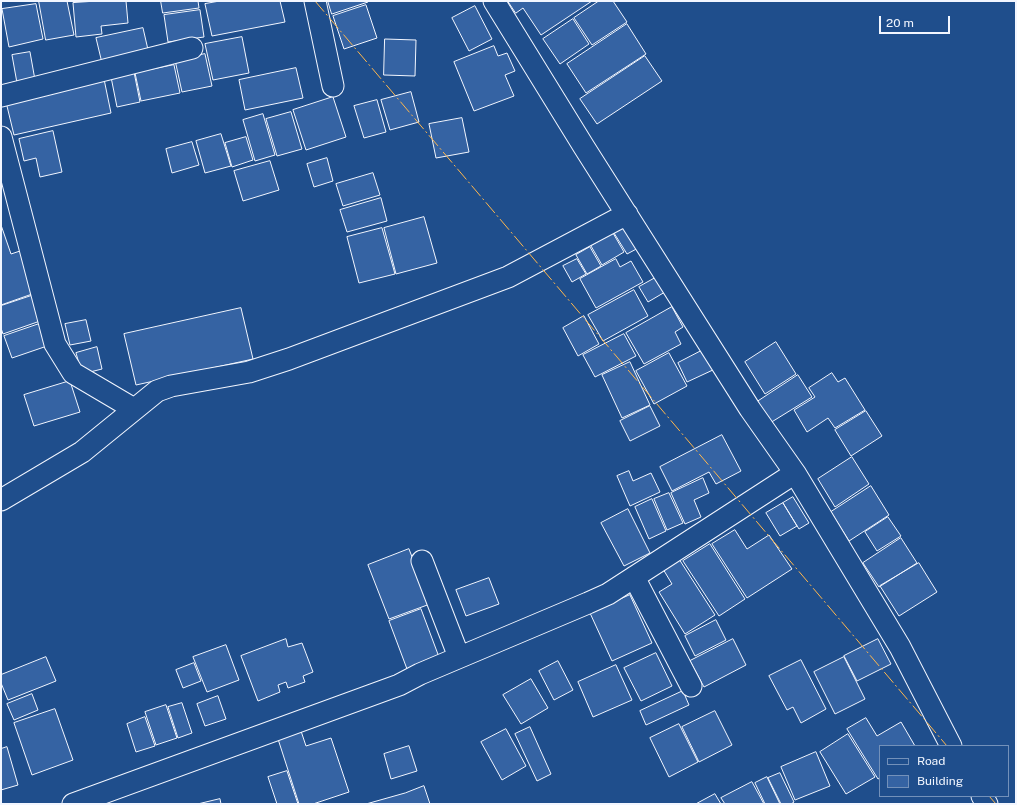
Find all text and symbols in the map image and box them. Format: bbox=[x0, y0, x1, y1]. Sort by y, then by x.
scale bar bbox=[881, 8, 952, 34]
text: 20 m bbox=[886, 16, 914, 30]
legend bbox=[879, 745, 1009, 797]
text: Road bbox=[917, 754, 945, 768]
text: Building bbox=[917, 774, 963, 788]

